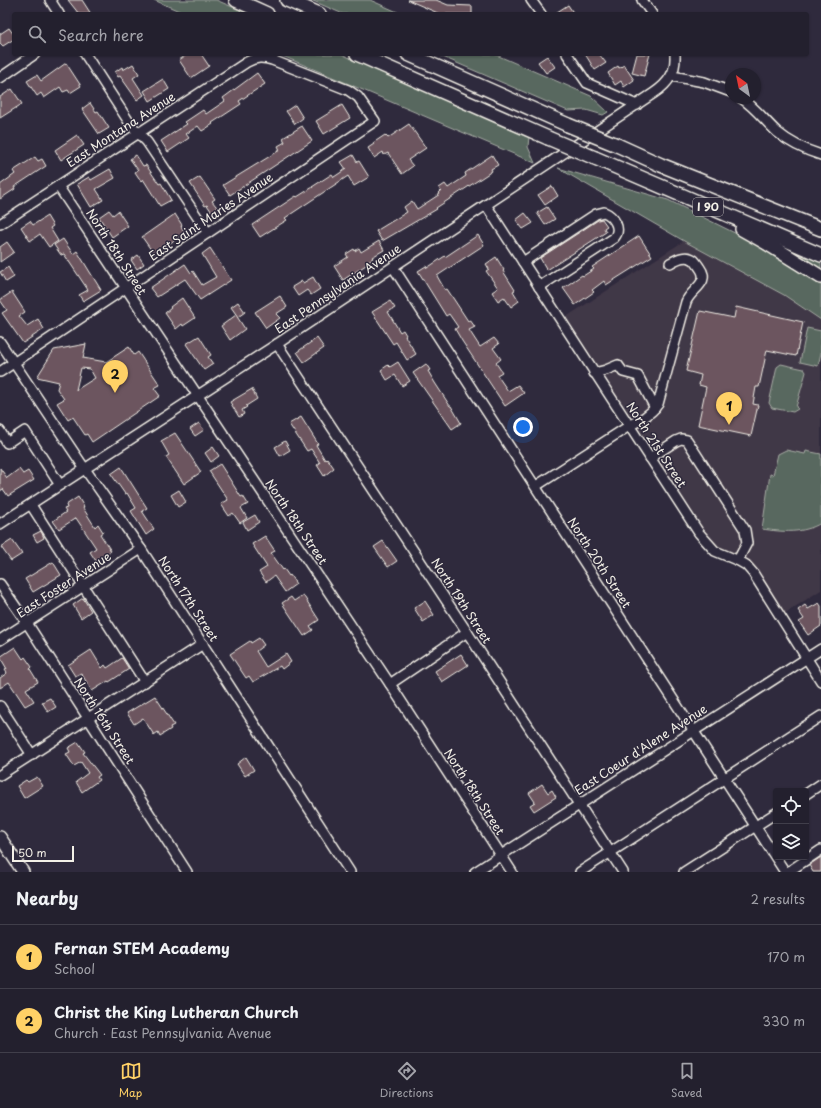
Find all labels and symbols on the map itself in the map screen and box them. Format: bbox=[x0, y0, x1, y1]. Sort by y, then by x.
north arrow bbox=[725, 68, 761, 104]
street label: East Montana Avenue bbox=[62, 87, 179, 171]
street label: East Saint Maries Avenue bbox=[145, 167, 277, 265]
road number: I 90 bbox=[693, 198, 723, 216]
street label: North 18th Street bbox=[82, 205, 152, 298]
street label: East Pennsylvania Avenue bbox=[271, 239, 405, 337]
pin: 2 bbox=[102, 360, 128, 393]
pin: 1 bbox=[716, 392, 742, 425]
street label: North 21st Street bbox=[622, 398, 691, 491]
your location bbox=[513, 417, 533, 437]
street label: North 18th Street bbox=[261, 475, 332, 568]
street label: North 20th Street bbox=[564, 514, 636, 611]
street label: East Foster Avenue bbox=[13, 547, 115, 622]
street label: North 17th Street bbox=[154, 552, 223, 645]
street label: North 19th Street bbox=[427, 554, 496, 647]
street label: North 16th Street bbox=[70, 674, 140, 768]
street label: East Coeur d'Alene Avenue bbox=[571, 699, 711, 799]
street label: North 18th Street bbox=[440, 745, 510, 838]
scale bar bbox=[12, 844, 74, 863]

